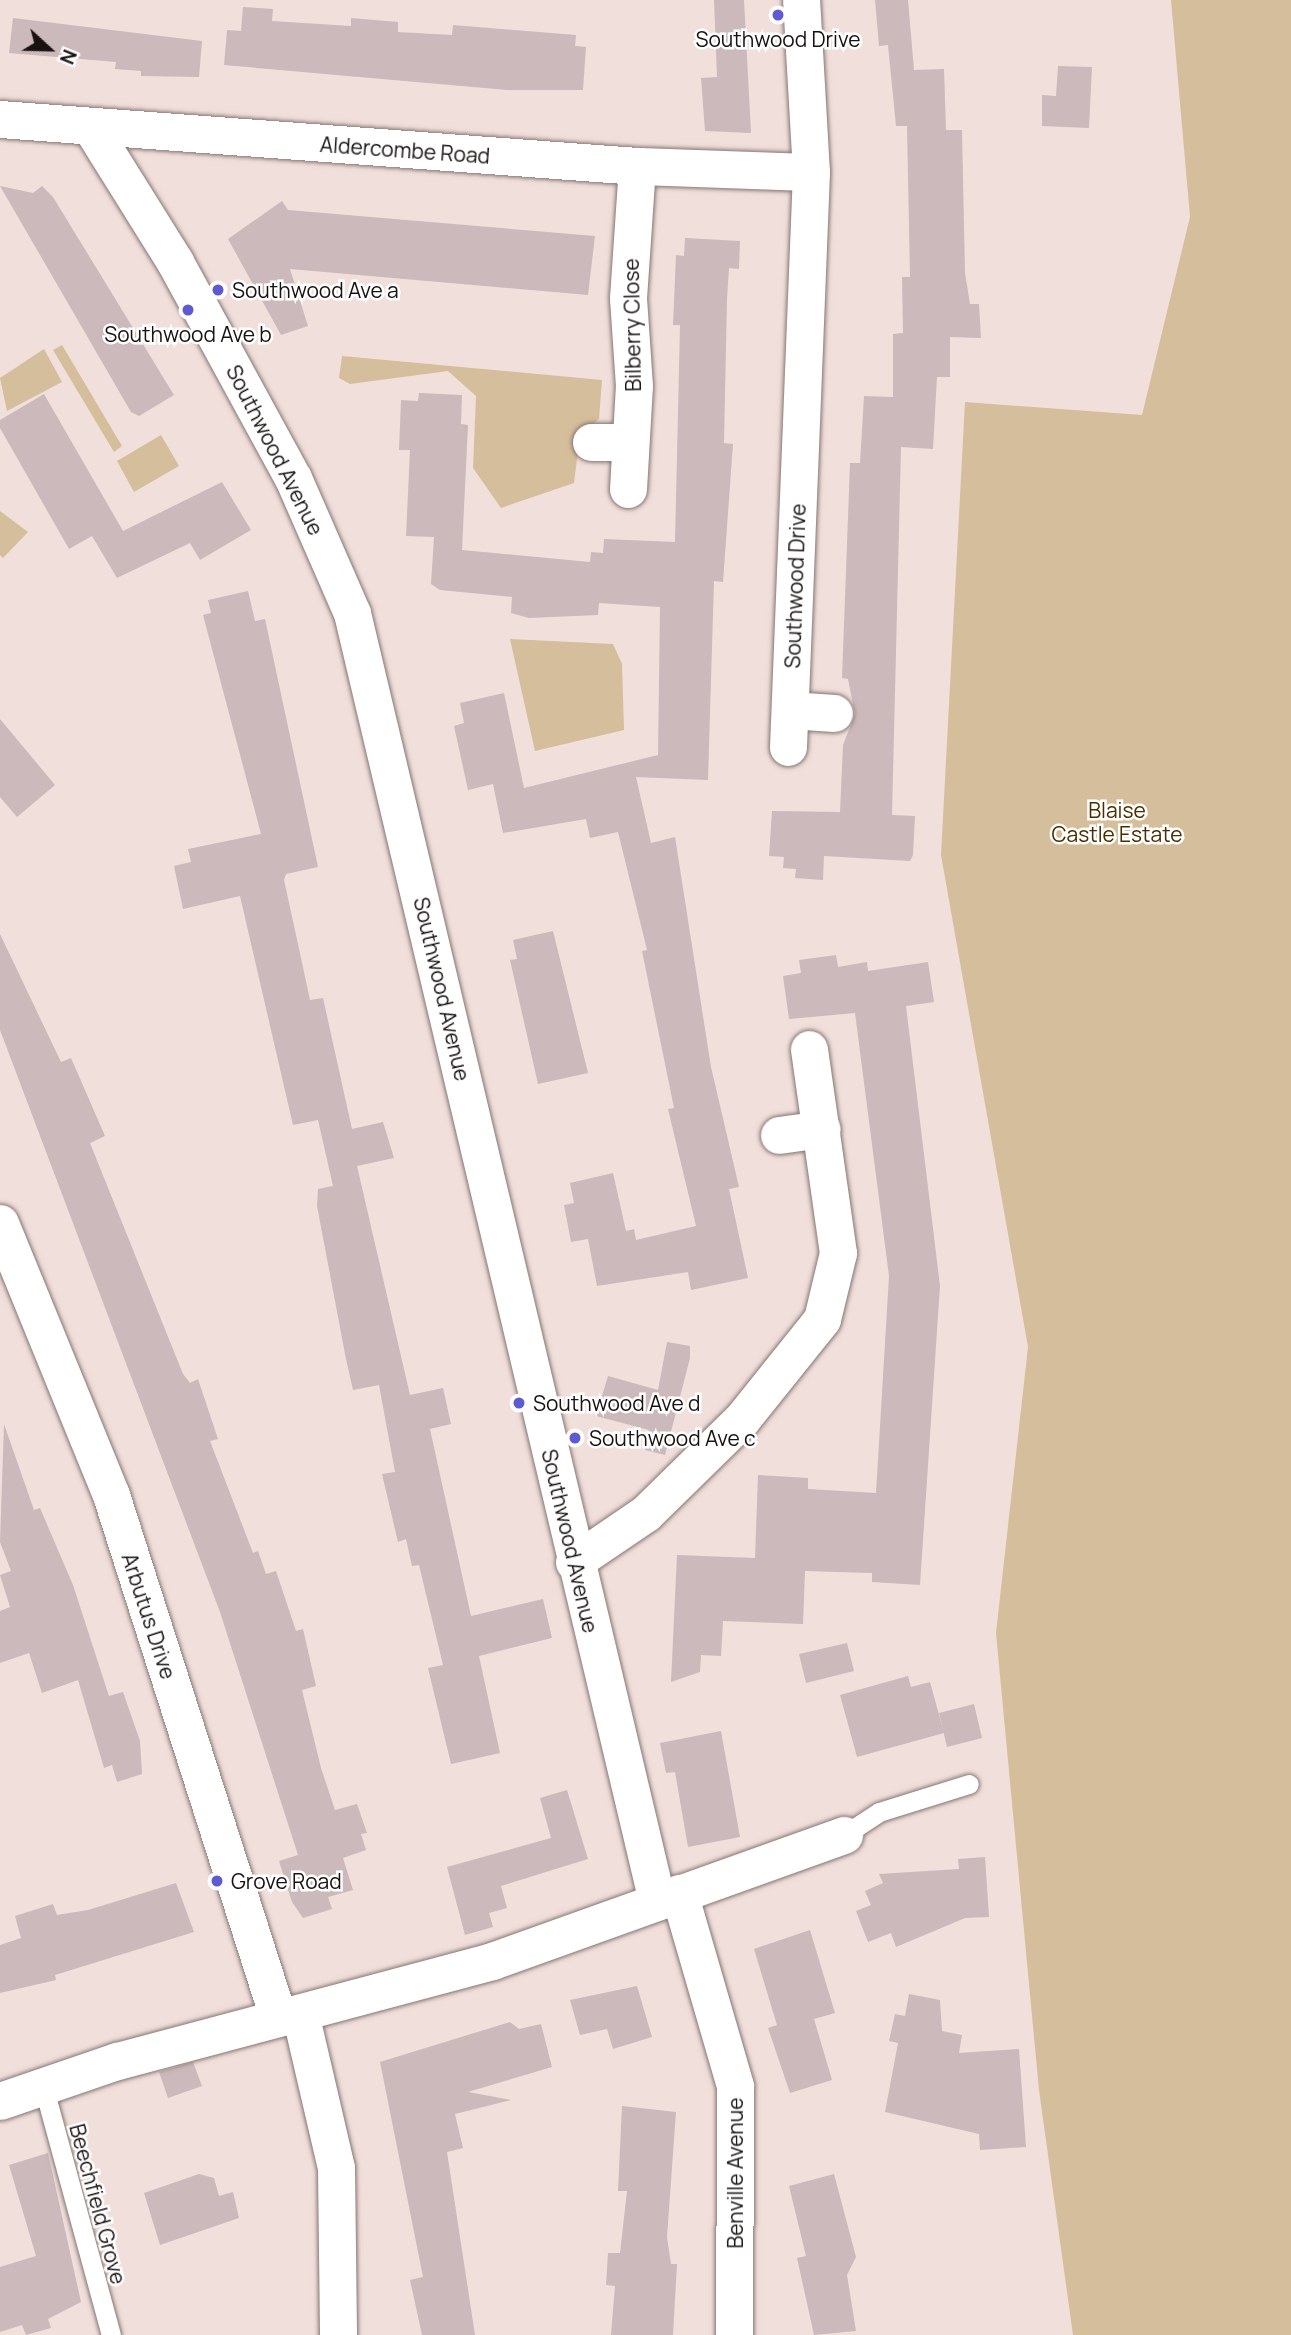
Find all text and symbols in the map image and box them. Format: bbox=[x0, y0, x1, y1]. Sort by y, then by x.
marker: Southwood Drive bbox=[770, 7, 786, 23]
north arrow bbox=[14, 14, 84, 84]
place label: Southwood Drive bbox=[695, 26, 861, 52]
text: N bbox=[54, 46, 83, 68]
street label: Aldercombe Road bbox=[319, 131, 491, 169]
street label: Bilberry Close bbox=[618, 258, 646, 392]
place label: Southwood Ave a bbox=[232, 277, 399, 303]
marker: Southwood Ave a bbox=[210, 282, 226, 298]
marker: Southwood Ave b bbox=[180, 302, 196, 318]
place label: Southwood Ave b bbox=[104, 321, 272, 347]
street label: Southwood Avenue bbox=[221, 361, 329, 539]
street label: Southwood Drive bbox=[780, 503, 810, 669]
park label: Blaise Castle Estate bbox=[1052, 797, 1182, 847]
street label: Southwood Avenue bbox=[409, 895, 475, 1083]
place label: Southwood Ave d bbox=[533, 1390, 701, 1416]
marker: Southwood Ave d bbox=[511, 1395, 527, 1411]
place label: Southwood Ave c bbox=[589, 1425, 756, 1451]
marker: Southwood Ave c bbox=[567, 1430, 583, 1446]
street label: Southwood Avenue bbox=[537, 1447, 603, 1635]
street label: Arbutus Drive bbox=[117, 1550, 181, 1682]
place label: Grove Road bbox=[231, 1868, 342, 1894]
marker: Grove Road bbox=[209, 1873, 225, 1889]
street label: Benville Avenue bbox=[722, 2097, 748, 2249]
street label: Beechfield Grove bbox=[65, 2121, 131, 2287]

